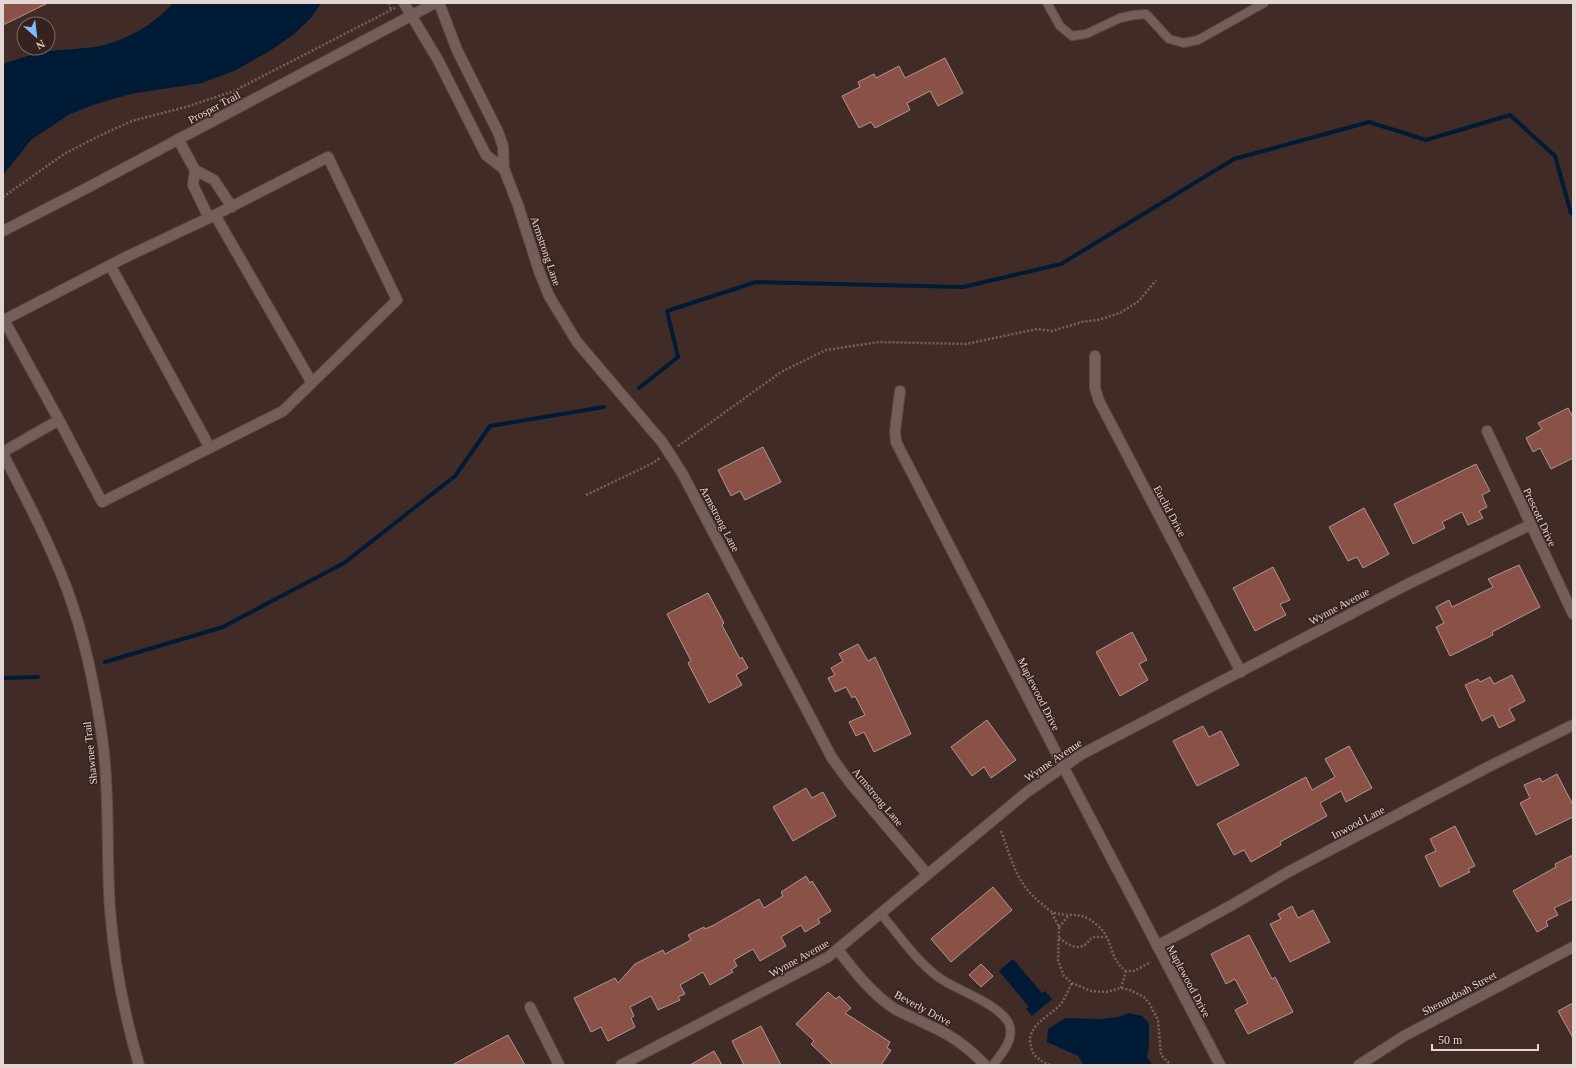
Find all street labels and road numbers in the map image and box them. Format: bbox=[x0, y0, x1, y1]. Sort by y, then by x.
street label: Prosper Trail bbox=[186, 88, 242, 126]
street label: Armstrong Lane bbox=[529, 215, 563, 287]
street label: Euclid Drive bbox=[1151, 483, 1189, 539]
street label: Armstrong Lane bbox=[698, 484, 742, 554]
street label: Prescott Drive bbox=[1521, 486, 1559, 548]
street label: Wynne Avenue bbox=[1307, 585, 1371, 627]
street label: Maplewood Drive bbox=[1015, 655, 1063, 733]
street label: Shawnee Trail bbox=[81, 721, 99, 785]
street label: Wynne Avenue bbox=[1022, 736, 1084, 784]
street label: Armstrong Lane bbox=[850, 765, 906, 829]
street label: Inwood Lane bbox=[1329, 803, 1387, 841]
street label: Wynne Avenue bbox=[767, 937, 831, 979]
street label: Maplewood Drive bbox=[1165, 943, 1213, 1019]
street label: Shenandoah Street bbox=[1420, 968, 1498, 1018]
street label: Beverly Drive bbox=[893, 988, 954, 1028]

